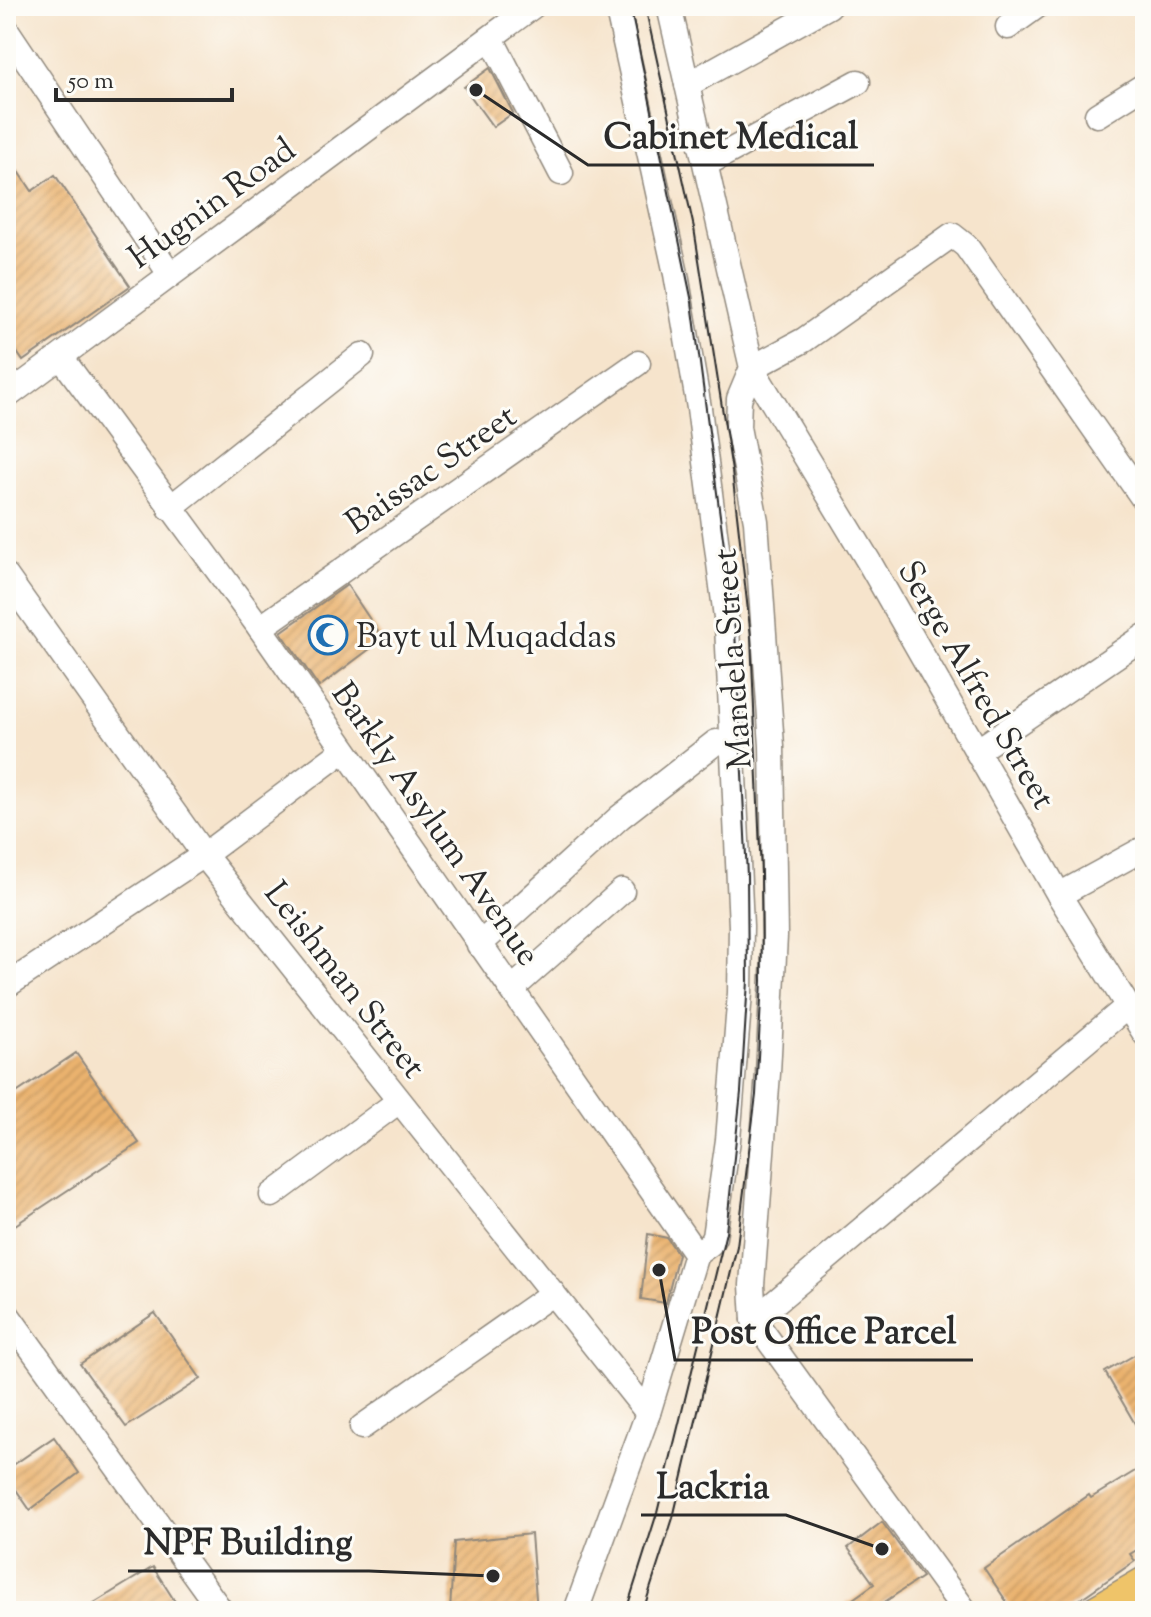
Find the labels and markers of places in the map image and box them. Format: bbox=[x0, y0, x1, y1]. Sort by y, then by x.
callout: Cabinet Medical bbox=[588, 105, 874, 165]
mosque icon: Bayt ul Muqaddas bbox=[307, 614, 349, 656]
place label: Bayt ul Muqaddas bbox=[356, 614, 616, 663]
callout: Post Office Parcel bbox=[675, 1300, 973, 1360]
callout: Lackria bbox=[641, 1455, 786, 1515]
callout: NPF Building bbox=[128, 1511, 369, 1571]

